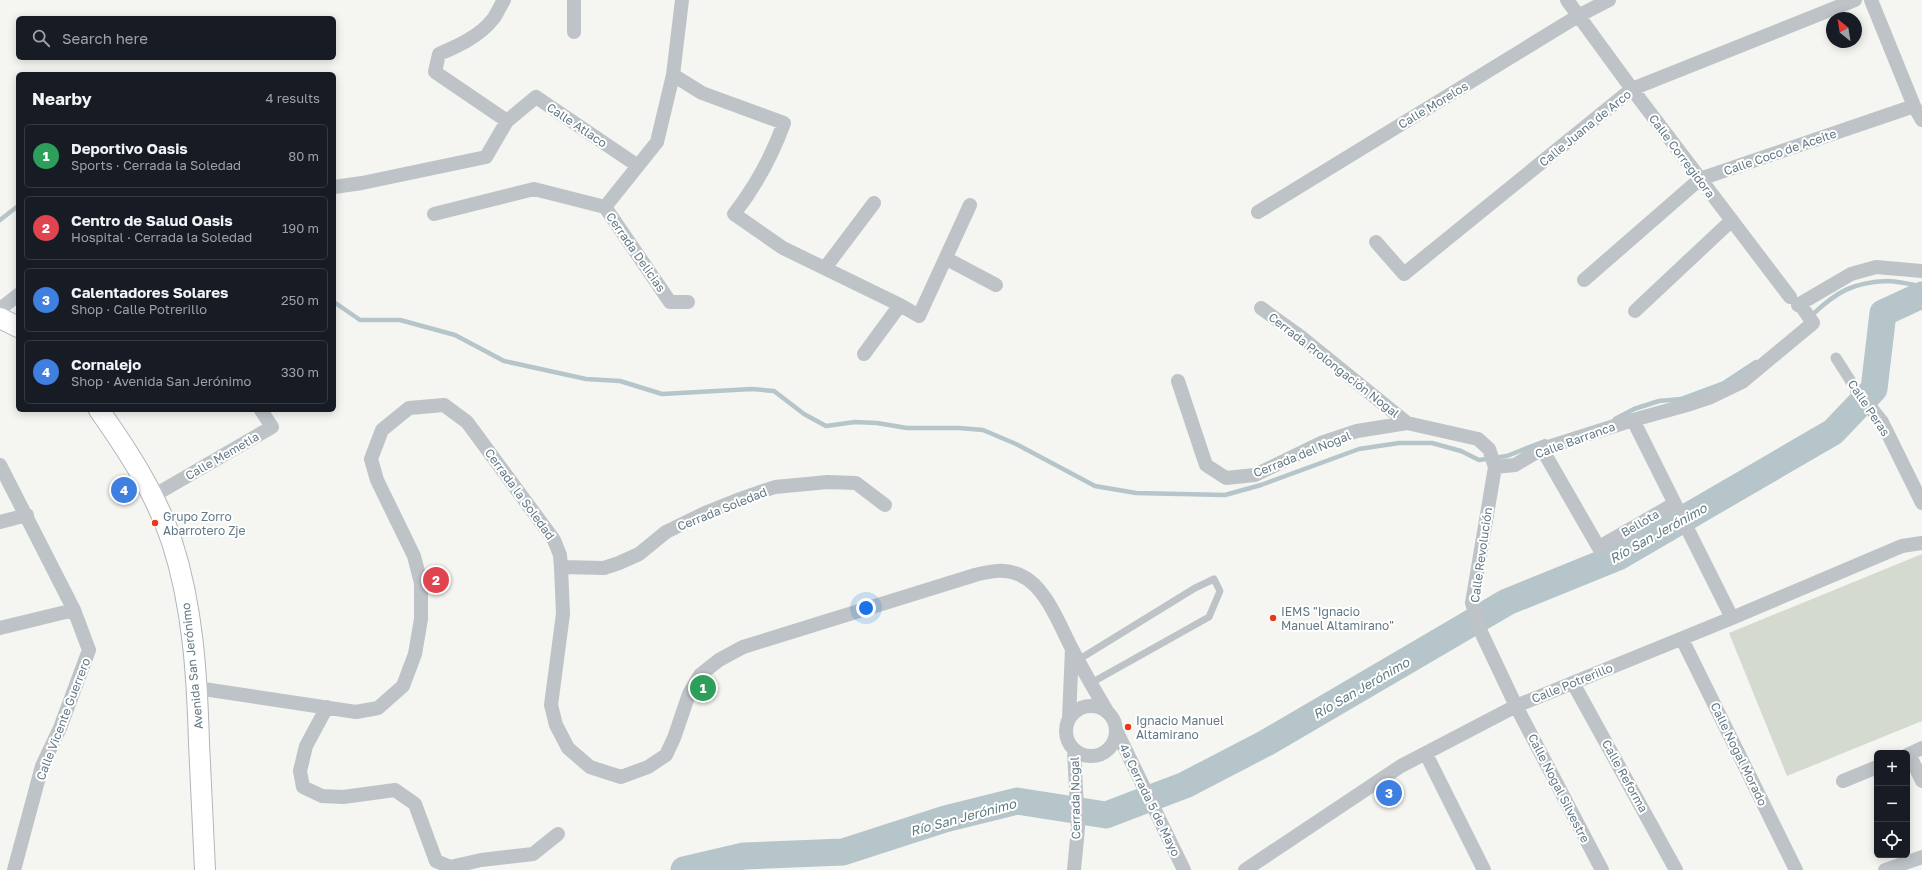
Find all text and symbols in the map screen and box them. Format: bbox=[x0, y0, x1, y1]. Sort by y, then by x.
north arrow bbox=[1826, 12, 1862, 48]
search box bbox=[16, 16, 336, 60]
icon: search bbox=[30, 27, 52, 49]
text: Search here bbox=[62, 29, 148, 47]
street label: Calle Morelos bbox=[1395, 78, 1471, 132]
street label: Calle Juana de Arco bbox=[1536, 86, 1634, 170]
text: Nearby bbox=[32, 88, 92, 109]
text: 4 results bbox=[266, 90, 320, 106]
street label: Calle Atlaco bbox=[544, 99, 610, 151]
street label: Calle Corregidora bbox=[1646, 111, 1718, 201]
street label: Calle Coco de Aceite bbox=[1722, 126, 1838, 178]
text: Deportivo Oasis bbox=[71, 139, 188, 157]
text: 1 bbox=[43, 148, 49, 164]
text: 80 m bbox=[288, 148, 319, 164]
text: Sports · Cerrada la Soledad bbox=[71, 157, 241, 173]
street label: Cerrada Delicias bbox=[603, 209, 669, 295]
text: Centro de Salud Oasis bbox=[71, 211, 233, 229]
text: 2 bbox=[42, 220, 50, 236]
text: 190 m bbox=[282, 220, 319, 236]
text: Hospital · Cerrada la Soledad bbox=[71, 229, 252, 245]
text: Calentadores Solares bbox=[71, 283, 228, 301]
text: 3 bbox=[42, 292, 50, 308]
text: 250 m bbox=[281, 292, 319, 308]
text: Shop · Calle Potrerillo bbox=[71, 301, 207, 317]
street label: Cerrada Prolongación Nogal bbox=[1266, 309, 1403, 421]
text: Cornalejo bbox=[71, 355, 141, 373]
text: 4 bbox=[42, 364, 50, 380]
text: 330 m bbox=[281, 364, 319, 380]
text: Shop · Avenida San Jerónimo bbox=[71, 373, 251, 389]
street label: Calle Peras bbox=[1845, 377, 1893, 439]
street label: Calle Barranca bbox=[1533, 419, 1617, 461]
street label: Cerrada del Nogal bbox=[1251, 428, 1353, 480]
street label: Calle Memetla bbox=[182, 429, 262, 483]
street label: Cerrada la Soledad bbox=[482, 445, 558, 543]
pin: 4 bbox=[111, 475, 137, 505]
street label: Cerrada Soledad bbox=[675, 484, 769, 534]
water label: Río San Jerónimo bbox=[1607, 499, 1710, 566]
street label: Calle Revolución bbox=[1467, 506, 1495, 604]
street label: Bellota bbox=[1618, 506, 1662, 540]
place label: Grupo Zorro Abarrotero Zje bbox=[163, 509, 246, 538]
marker: Grupo Zorro Abarrotero Zje bbox=[150, 518, 160, 528]
pin: 2 bbox=[423, 565, 449, 595]
your location bbox=[856, 598, 876, 618]
street label: Avenida San Jerónimo bbox=[178, 602, 206, 730]
place label: IEMS "Ignacio Manuel Altamirano" bbox=[1281, 604, 1394, 633]
marker: IEMS "Ignacio Manuel Altamirano" bbox=[1268, 613, 1278, 623]
water label: Río San Jerónimo bbox=[1310, 653, 1413, 722]
street label: Calle Vicente Guerrero bbox=[33, 656, 93, 782]
street label: Calle Potrerillo bbox=[1529, 660, 1615, 706]
pin: 1 bbox=[690, 673, 716, 703]
street label: Calle Nogal Morado bbox=[1707, 700, 1771, 808]
place label: Ignacio Manuel Altamirano bbox=[1136, 713, 1224, 742]
marker: Ignacio Manuel Altamirano bbox=[1123, 722, 1133, 732]
street label: Calle Nogal Silvestre bbox=[1525, 731, 1593, 845]
street label: Calle Reforma bbox=[1599, 737, 1651, 815]
street label: 4a Cerrada 5 de Mayo bbox=[1116, 741, 1184, 859]
map controls bbox=[1874, 750, 1910, 858]
button: + bbox=[1874, 750, 1910, 786]
street label: Cerrada Nogal bbox=[1067, 756, 1083, 839]
pin: 3 bbox=[1376, 778, 1402, 808]
button: − bbox=[1874, 786, 1910, 822]
water label: Río San Jerónimo bbox=[908, 795, 1019, 839]
button: locate bbox=[1874, 822, 1910, 858]

